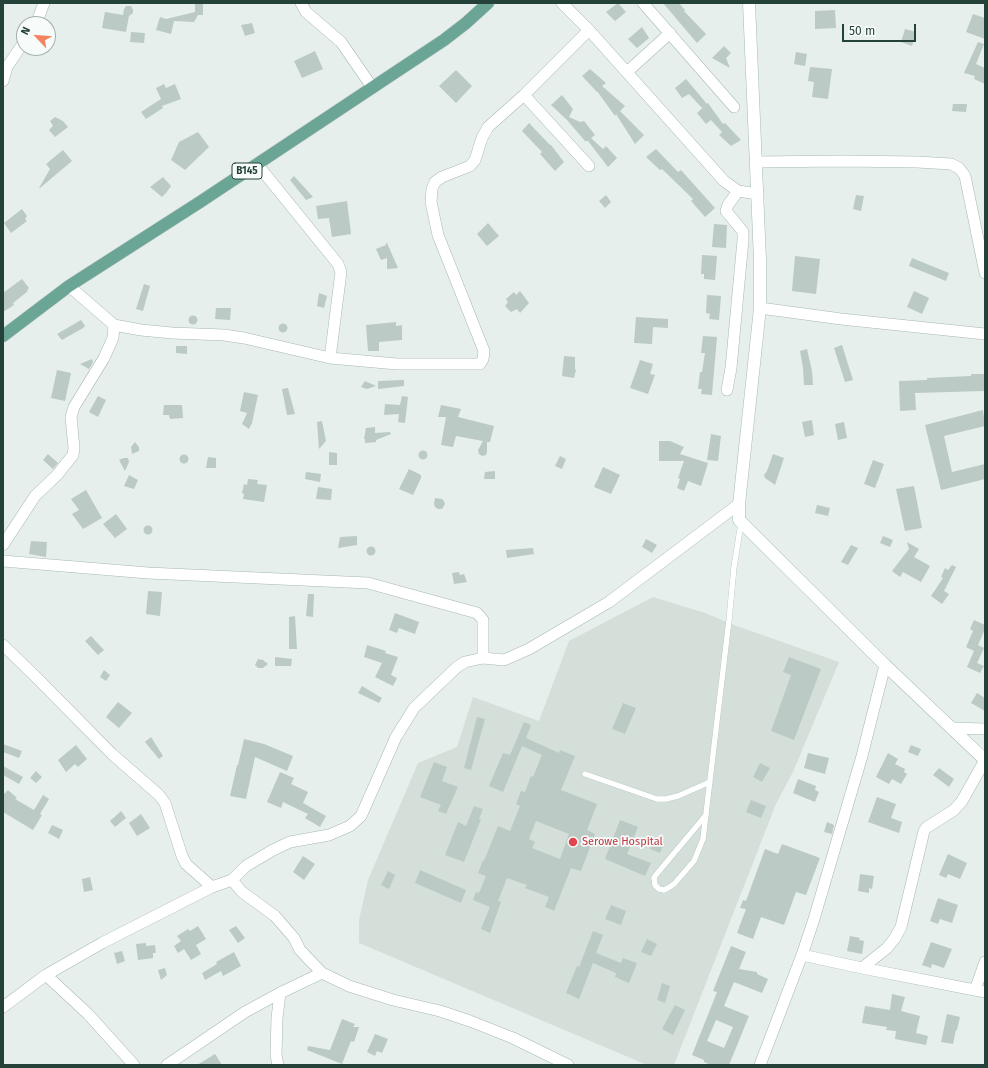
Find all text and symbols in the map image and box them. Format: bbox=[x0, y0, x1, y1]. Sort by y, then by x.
north arrow bbox=[16, 16, 56, 56]
scale bar bbox=[844, 16, 918, 42]
text: 50 m bbox=[849, 24, 875, 38]
text: N bbox=[18, 25, 33, 37]
road number: B145 bbox=[232, 163, 262, 179]
place label: Serowe Hospital bbox=[582, 835, 663, 849]
marker: Serowe Hospital bbox=[567, 836, 579, 848]

